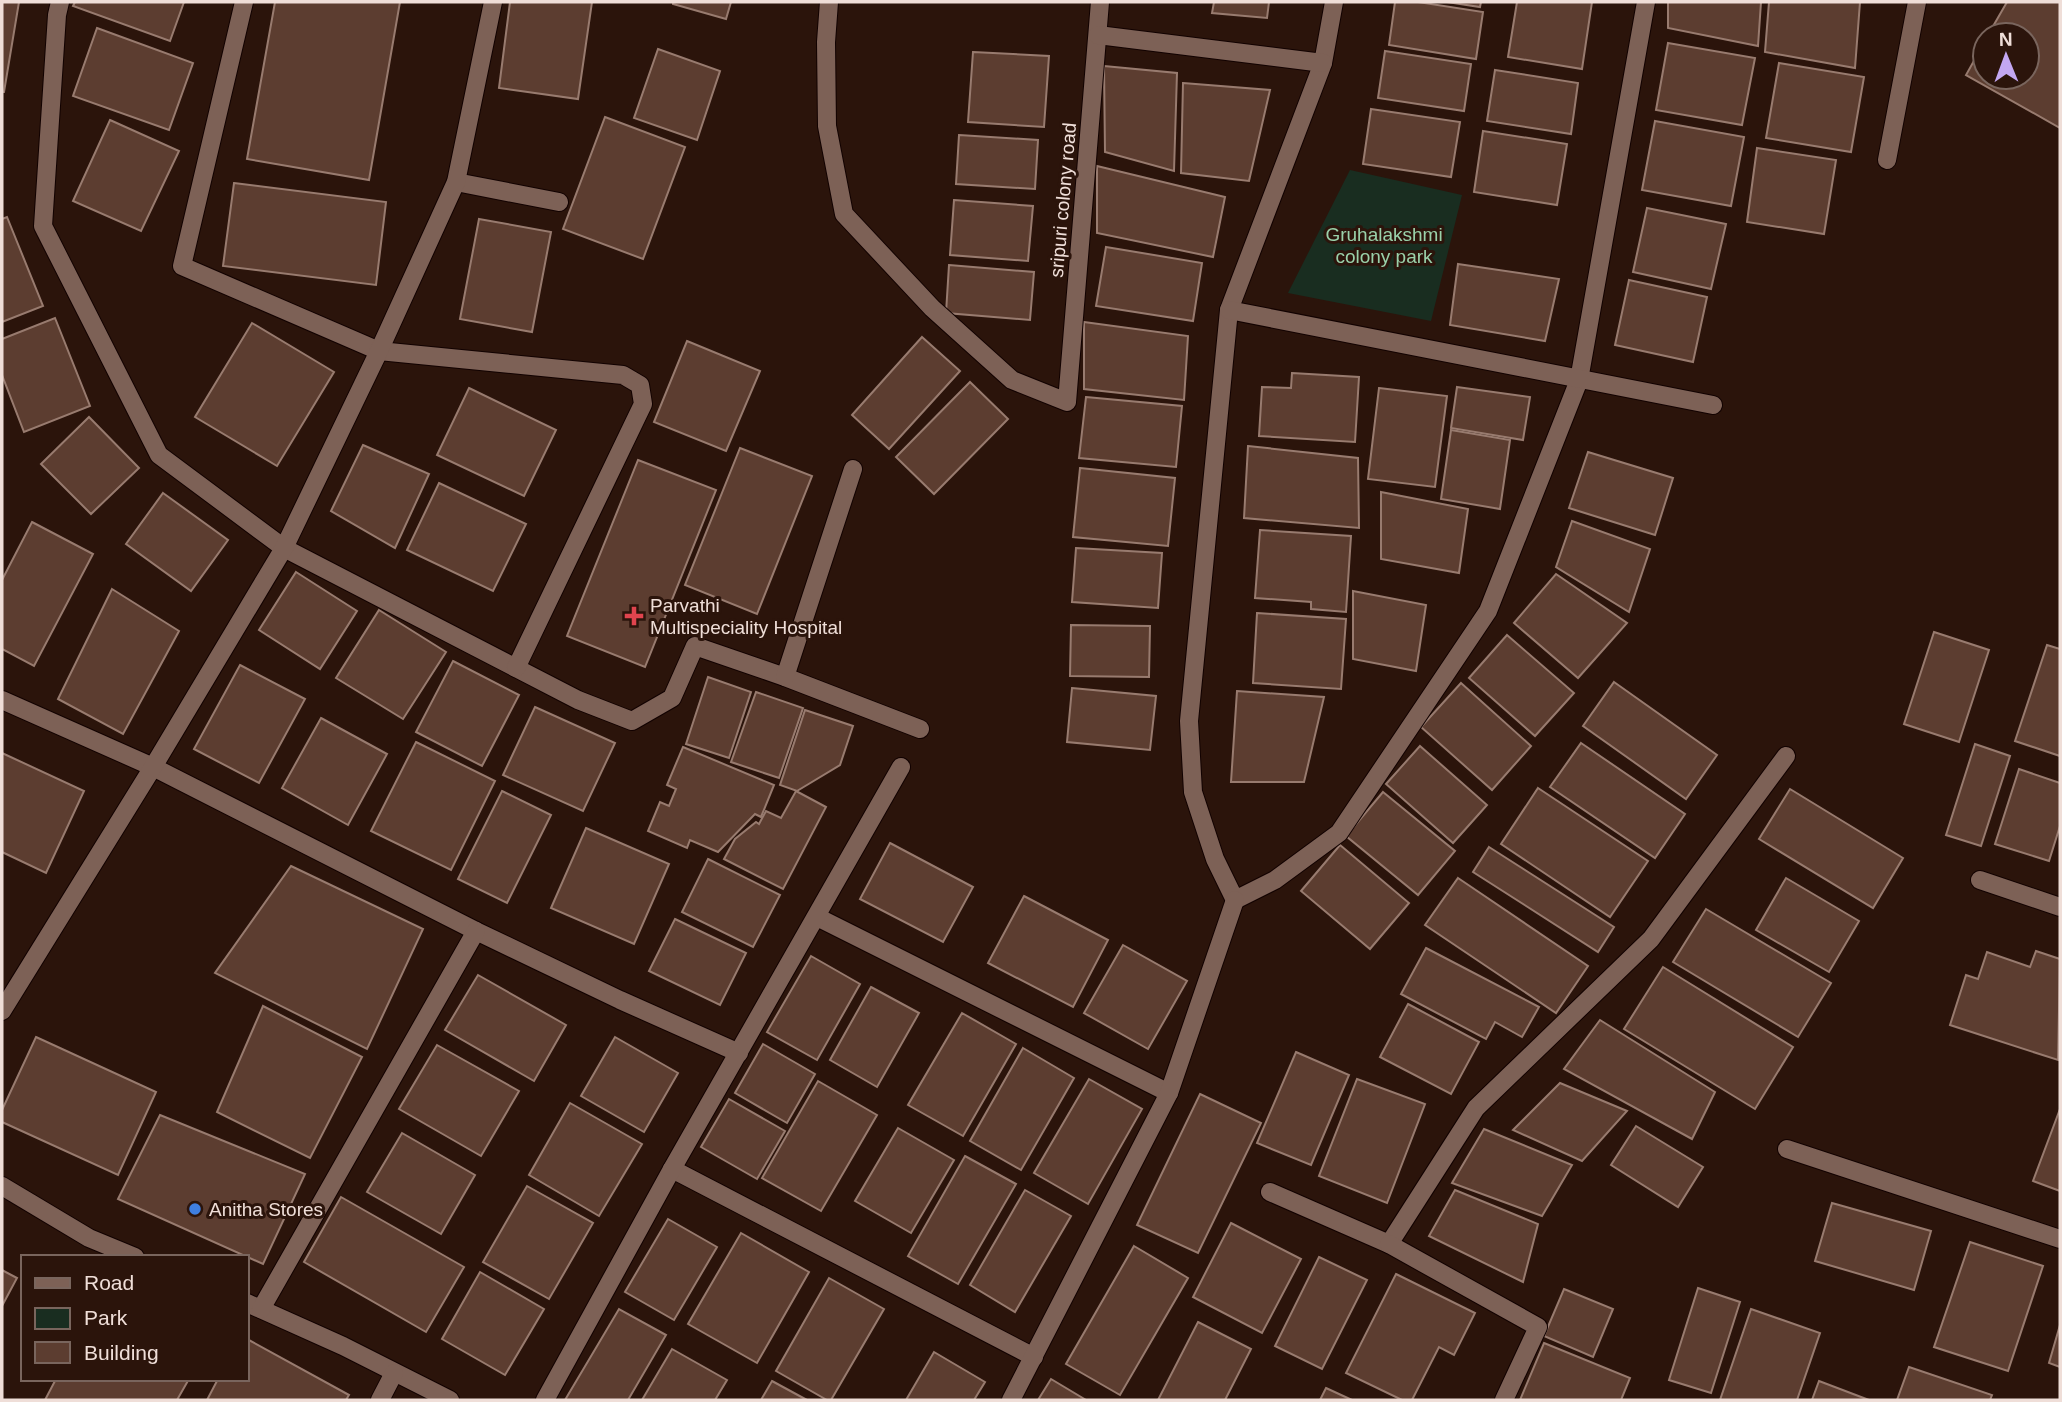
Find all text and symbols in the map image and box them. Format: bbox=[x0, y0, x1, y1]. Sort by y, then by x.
north arrow bbox=[1971, 21, 2041, 91]
text: N bbox=[1999, 29, 2013, 50]
street label: sripuri colony road bbox=[1046, 122, 1080, 278]
park label: Gruhalakshmi colony park bbox=[1325, 224, 1443, 267]
place label: Parvathi Multispeciality Hospital bbox=[650, 595, 842, 638]
marker: Parvathi Multispeciality Hospital bbox=[624, 606, 644, 626]
place label: Anitha Stores bbox=[209, 1199, 323, 1220]
marker: Anitha Stores bbox=[187, 1201, 203, 1217]
legend bbox=[21, 1255, 248, 1381]
text: Road bbox=[84, 1271, 134, 1294]
text: Park bbox=[84, 1306, 128, 1329]
text: Building bbox=[84, 1341, 159, 1364]

